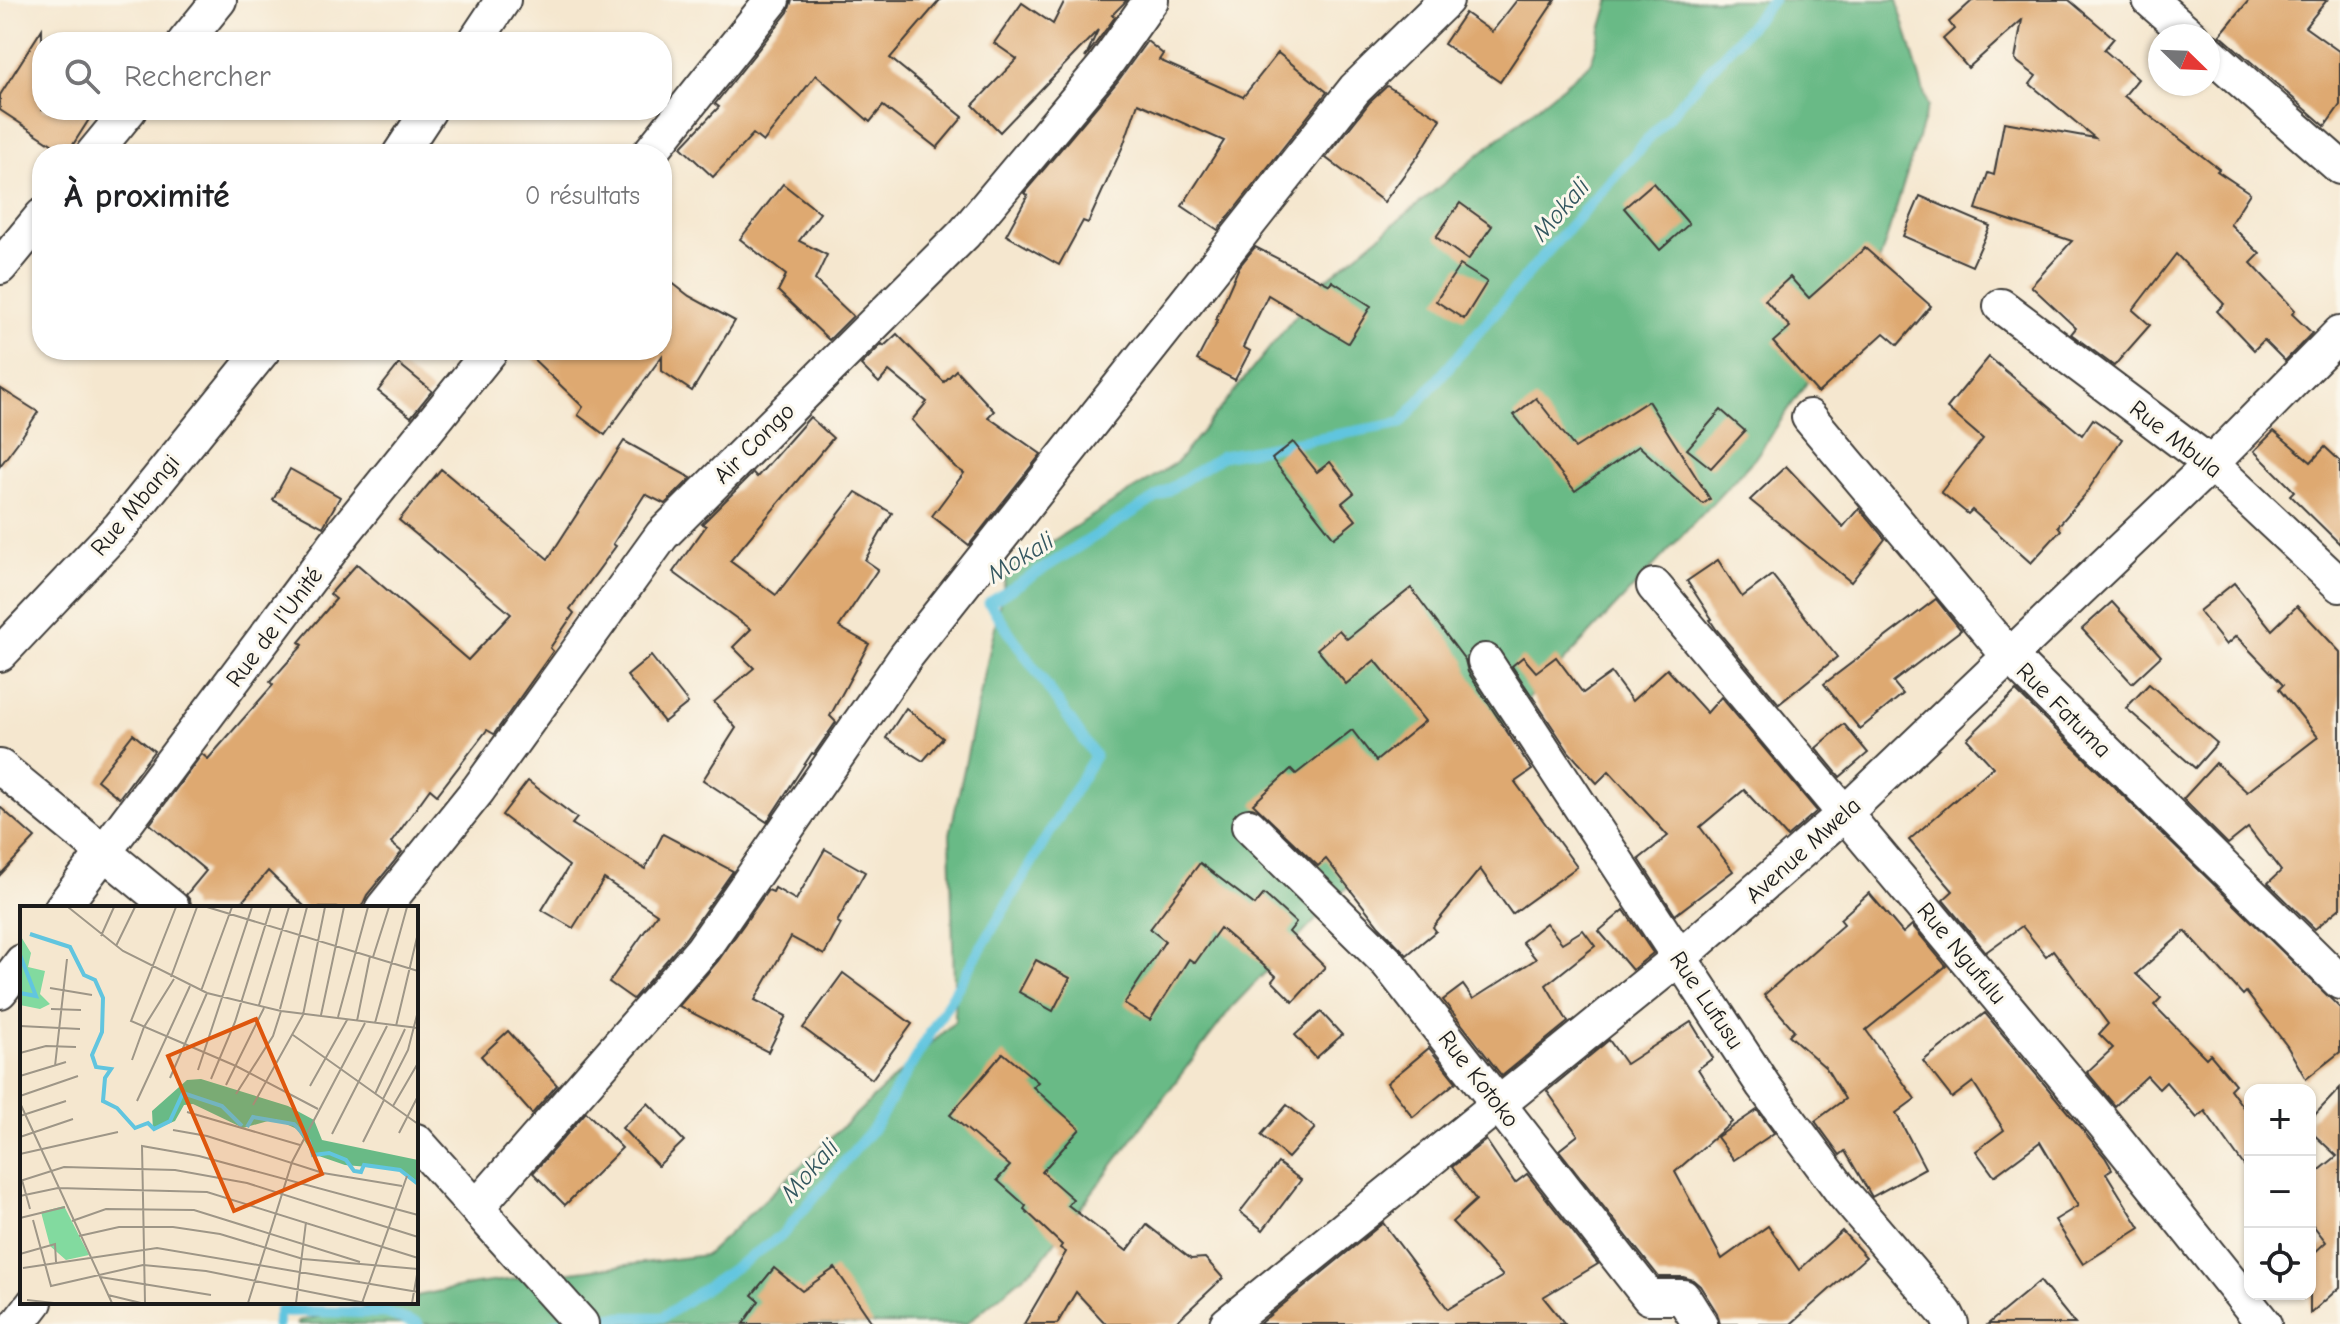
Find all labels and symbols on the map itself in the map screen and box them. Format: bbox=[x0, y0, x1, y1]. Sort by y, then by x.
north arrow bbox=[2148, 24, 2220, 96]
water label: Mokali bbox=[1525, 171, 1597, 248]
street label: Rue Mbula bbox=[2124, 394, 2228, 484]
street label: Air Congo bbox=[708, 397, 800, 489]
street label: Rue Mbangi bbox=[85, 449, 185, 561]
water label: Mokali bbox=[981, 525, 1060, 590]
street label: Rue de l'Unité bbox=[220, 562, 328, 692]
street label: Rue Fatuma bbox=[2011, 657, 2117, 763]
street label: Avenue Mwela bbox=[1740, 791, 1866, 909]
street label: Rue Ngufulu bbox=[1911, 897, 2013, 1009]
inset map bbox=[20, 906, 418, 1304]
street label: Rue Lufusu bbox=[1664, 946, 1750, 1054]
street label: Rue Kotoko bbox=[1433, 1025, 1525, 1133]
water label: Mokali bbox=[774, 1132, 846, 1209]

